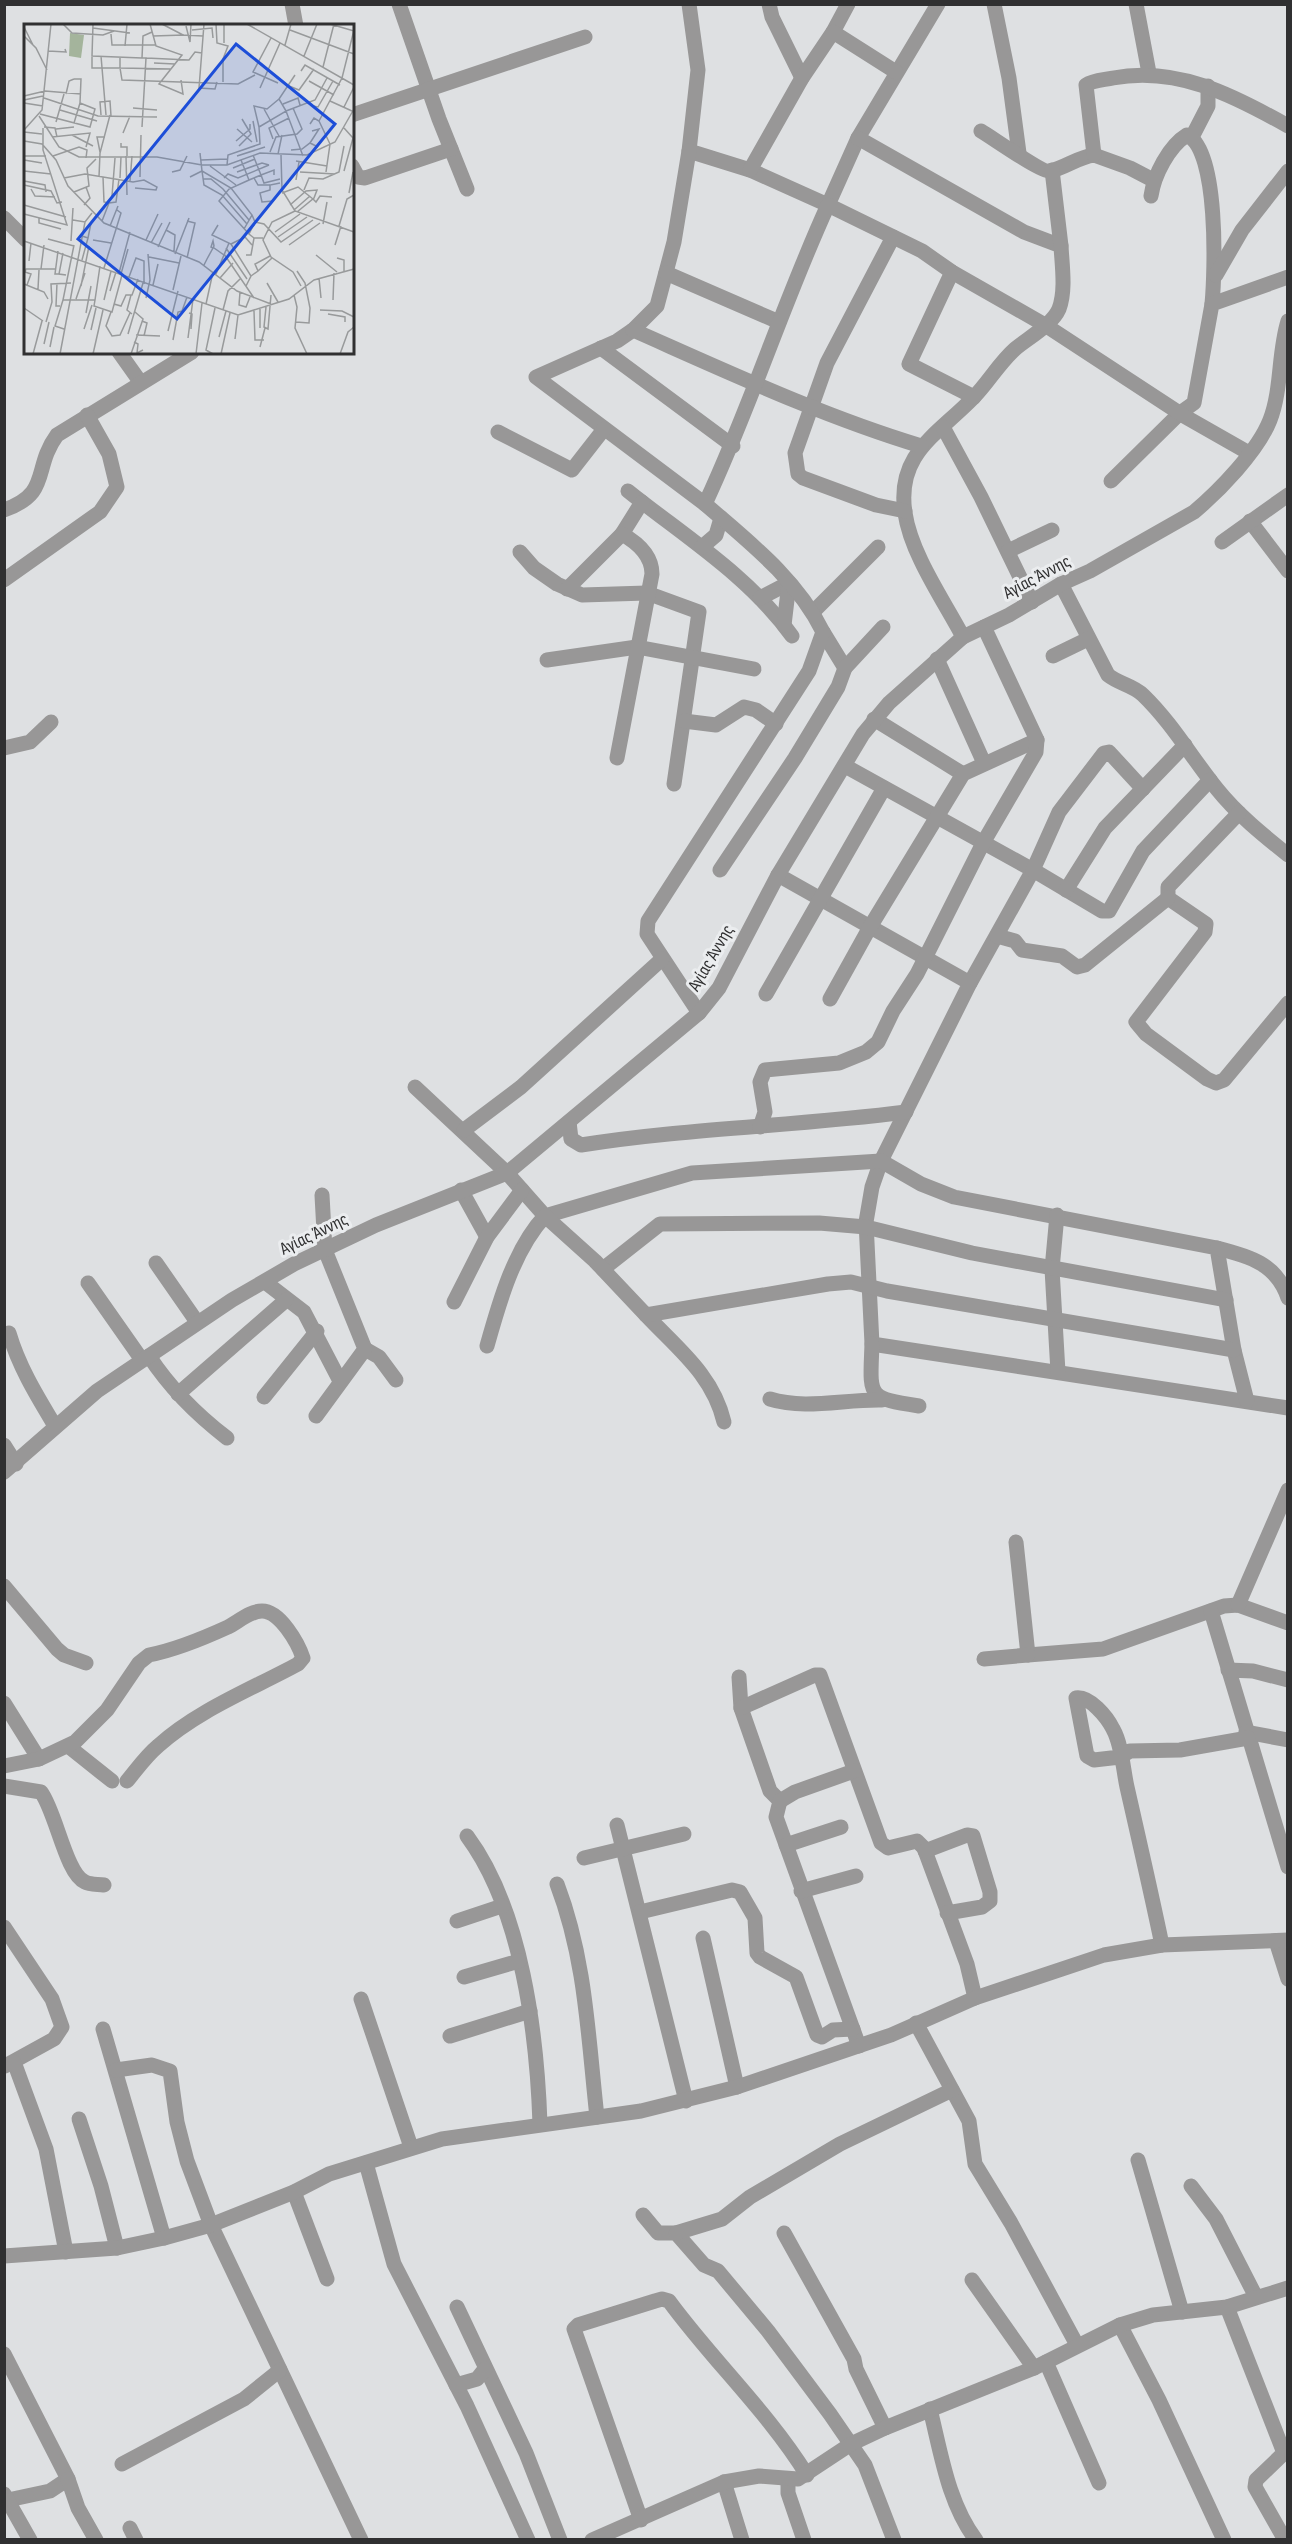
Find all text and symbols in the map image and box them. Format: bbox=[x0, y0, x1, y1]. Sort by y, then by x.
inset map bbox=[24, 24, 354, 354]
street label: Αγίας Άννης bbox=[999, 551, 1074, 604]
street label: Αγίας Άννης bbox=[683, 921, 738, 996]
street label: Αγίας Άννης bbox=[276, 1209, 351, 1260]

